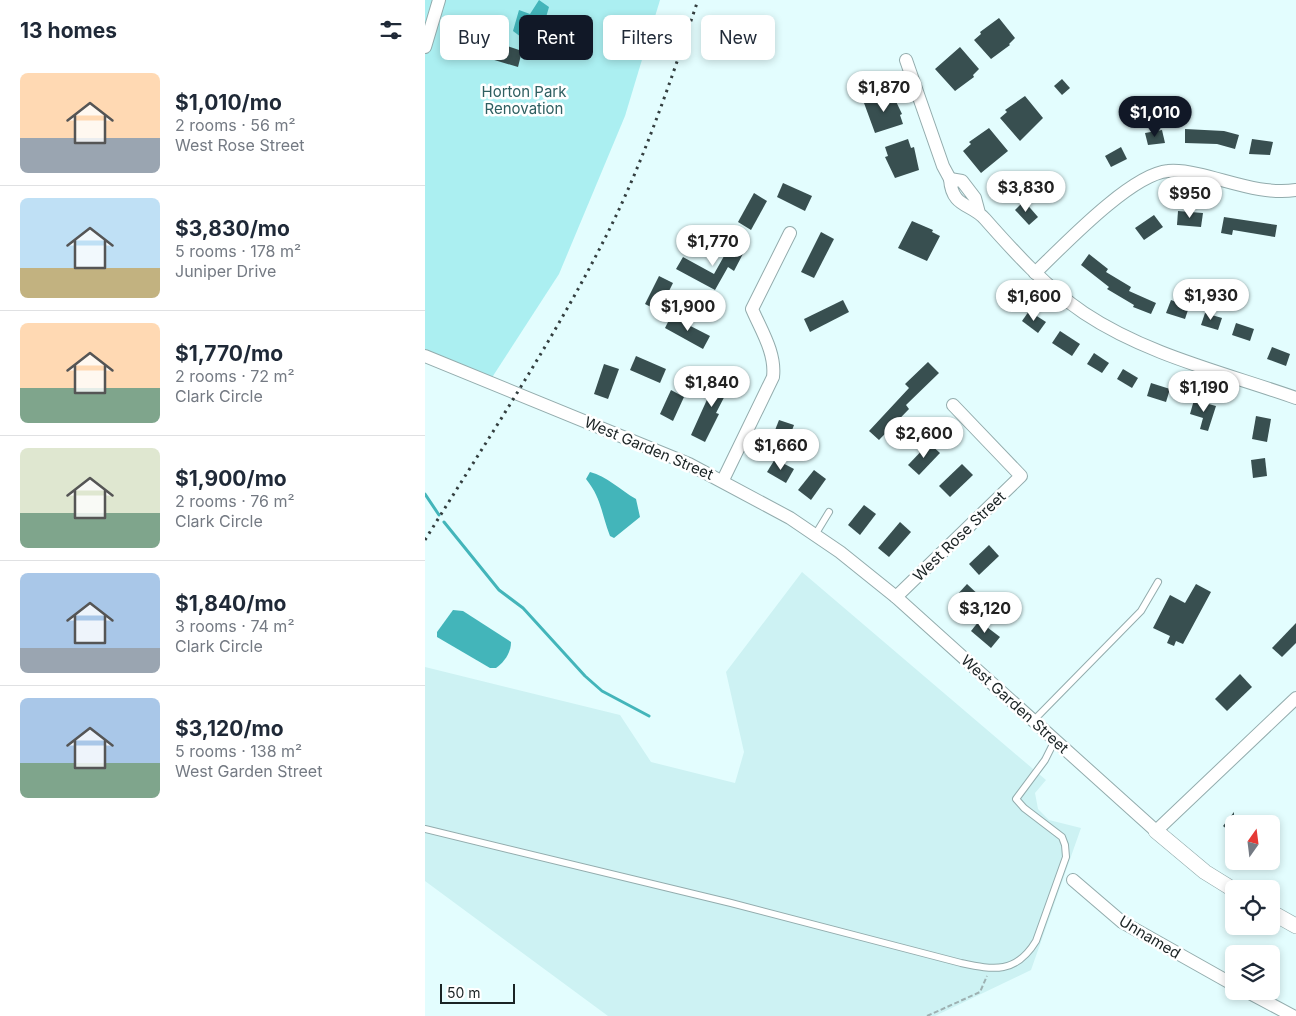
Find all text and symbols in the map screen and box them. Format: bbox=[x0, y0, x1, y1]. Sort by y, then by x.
chip: Buy bbox=[440, 15, 509, 60]
chip: Rent bbox=[519, 15, 593, 60]
chip: Filters bbox=[603, 15, 691, 60]
chip: New bbox=[701, 15, 775, 60]
icon: filters bbox=[377, 16, 405, 44]
text: 13 homes bbox=[20, 18, 117, 43]
pin: $1,870 bbox=[843, 70, 925, 113]
text: $1,870 bbox=[858, 77, 910, 97]
park label: Horton Park Renovation bbox=[482, 82, 567, 118]
text: $1,010/mo bbox=[175, 90, 282, 115]
icon: home bbox=[60, 93, 120, 153]
pin: $1,010 bbox=[1114, 96, 1196, 138]
text: $1,010 bbox=[1130, 102, 1180, 122]
text: 2 rooms · 56 m² bbox=[175, 115, 296, 135]
text: West Rose Street bbox=[175, 135, 305, 155]
pin: $3,830 bbox=[985, 170, 1067, 213]
pin: $950 bbox=[1160, 176, 1220, 219]
text: $3,830 bbox=[998, 177, 1054, 197]
text: $950 bbox=[1169, 183, 1211, 203]
text: $3,830/mo bbox=[175, 216, 290, 241]
icon: home bbox=[60, 218, 120, 278]
pin: $1,770 bbox=[672, 224, 754, 267]
text: $1,770 bbox=[687, 231, 739, 251]
text: 5 rooms · 178 m² bbox=[175, 241, 301, 261]
text: Juniper Drive bbox=[175, 261, 276, 281]
pin: $1,930 bbox=[1170, 278, 1252, 321]
pin: $1,600 bbox=[993, 280, 1075, 322]
text: $1,930 bbox=[1184, 285, 1238, 305]
text: $1,600 bbox=[1007, 286, 1061, 306]
pin: $1,900 bbox=[647, 290, 729, 332]
text: $1,900 bbox=[661, 296, 715, 316]
text: $1,770/mo bbox=[175, 341, 283, 366]
icon: home bbox=[60, 343, 120, 403]
text: 2 rooms · 72 m² bbox=[175, 366, 295, 386]
pin: $1,840 bbox=[671, 366, 753, 408]
pin: $1,190 bbox=[1163, 370, 1245, 413]
text: $1,840 bbox=[685, 372, 739, 392]
text: $1,190 bbox=[1179, 377, 1229, 397]
text: Clark Circle bbox=[175, 386, 263, 406]
street label: West Garden Street bbox=[582, 412, 716, 484]
pin: $2,600 bbox=[883, 416, 965, 459]
text: $2,600 bbox=[895, 423, 953, 443]
pin: $1,660 bbox=[740, 428, 822, 471]
text: $1,660 bbox=[754, 435, 808, 455]
text: $1,900/mo bbox=[175, 466, 287, 491]
icon: home bbox=[60, 468, 120, 528]
street label: West Rose Street bbox=[909, 487, 1009, 585]
text: 2 rooms · 76 m² bbox=[175, 491, 295, 511]
text: Clark Circle bbox=[175, 511, 263, 531]
text: $1,840/mo bbox=[175, 591, 286, 616]
pin: $3,120 bbox=[944, 592, 1026, 634]
icon: home bbox=[60, 593, 120, 653]
text: $3,120 bbox=[959, 598, 1011, 618]
text: 3 rooms · 74 m² bbox=[175, 616, 294, 636]
text: Clark Circle bbox=[175, 636, 263, 656]
street label: West Garden Street bbox=[957, 651, 1073, 757]
text: $3,120/mo bbox=[175, 716, 284, 741]
icon: home bbox=[60, 718, 120, 778]
text: 5 rooms · 138 m² bbox=[175, 741, 302, 761]
text: West Garden Street bbox=[175, 761, 322, 781]
north arrow bbox=[1225, 815, 1280, 870]
map controls bbox=[1225, 815, 1280, 1000]
button: locate bbox=[1225, 880, 1280, 935]
street label: Unnamed bbox=[1116, 911, 1184, 963]
button: layers bbox=[1225, 945, 1280, 1000]
scale bar bbox=[440, 981, 515, 1004]
text: 50 m bbox=[447, 984, 481, 1001]

